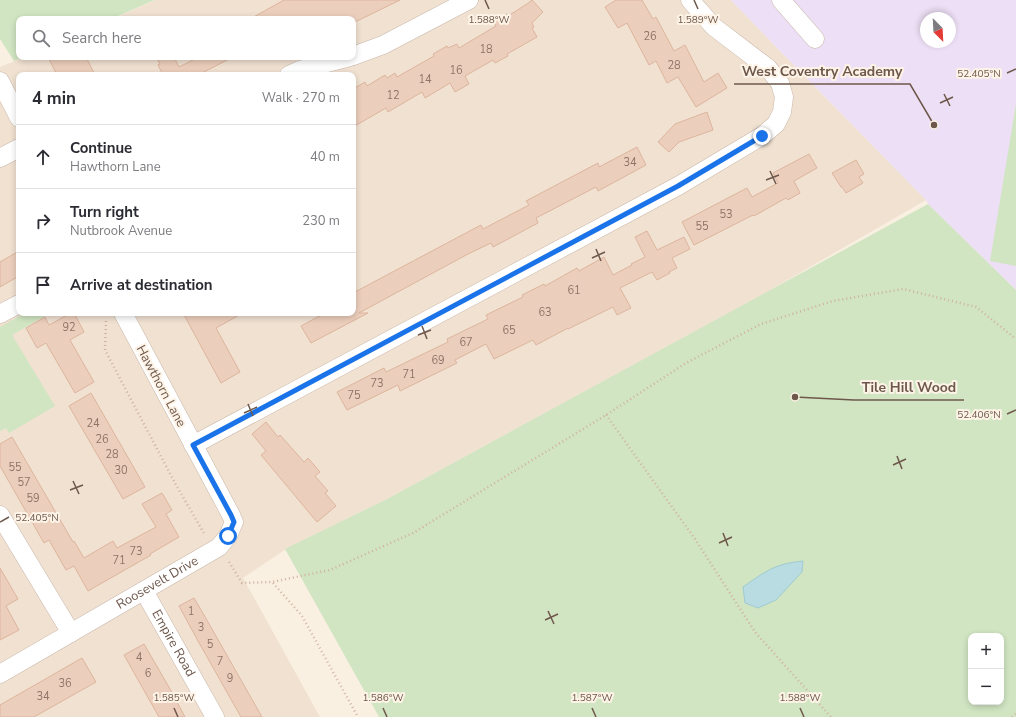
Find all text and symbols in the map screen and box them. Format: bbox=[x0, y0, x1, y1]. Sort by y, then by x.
north arrow bbox=[920, 12, 956, 48]
text: 1.588°W bbox=[468, 13, 510, 27]
text: 1.589°W bbox=[677, 13, 719, 27]
search box bbox=[16, 16, 356, 60]
icon: search bbox=[30, 27, 52, 49]
text: Search here bbox=[62, 28, 142, 48]
house number: 26 bbox=[643, 29, 657, 44]
house number: 18 bbox=[479, 42, 493, 57]
house number: 28 bbox=[667, 58, 681, 73]
callout: West Coventry Academy bbox=[734, 58, 910, 84]
text: West Coventry Academy bbox=[742, 62, 903, 81]
house number: 16 bbox=[449, 63, 463, 78]
text: 52.405°N bbox=[957, 67, 1001, 81]
house number: 14 bbox=[418, 72, 432, 87]
text: 4 min bbox=[32, 87, 76, 110]
house number: 12 bbox=[386, 88, 400, 103]
text: Walk · 270 m bbox=[262, 89, 340, 107]
route end bbox=[753, 127, 771, 145]
text: Continue bbox=[70, 138, 132, 158]
icon: ahead bbox=[32, 146, 54, 168]
text: 40 m bbox=[310, 148, 340, 166]
house number: 34 bbox=[623, 155, 637, 170]
text: Hawthorn Lane bbox=[70, 158, 161, 176]
text: Turn right bbox=[70, 202, 139, 222]
house number: 53 bbox=[719, 207, 733, 222]
icon: right bbox=[32, 210, 54, 232]
text: 230 m bbox=[302, 212, 340, 230]
house number: 55 bbox=[695, 219, 709, 234]
text: Nutbrook Avenue bbox=[70, 222, 172, 240]
icon: arrive bbox=[32, 274, 54, 296]
text: Arrive at destination bbox=[70, 275, 213, 295]
house number: 61 bbox=[567, 283, 581, 298]
house number: 63 bbox=[538, 305, 552, 320]
house number: 92 bbox=[62, 320, 76, 335]
house number: 65 bbox=[502, 323, 516, 338]
house number: 67 bbox=[459, 335, 473, 350]
street label: Hawthorn Lane bbox=[132, 342, 190, 430]
house number: 69 bbox=[431, 353, 445, 368]
house number: 71 bbox=[402, 367, 416, 382]
callout: Tile Hill Wood bbox=[854, 374, 964, 400]
house number: 73 bbox=[370, 376, 384, 391]
text: Tile Hill Wood bbox=[862, 378, 956, 397]
house number: 75 bbox=[347, 388, 361, 403]
text: 52.406°N bbox=[957, 408, 1001, 422]
house number: 24 bbox=[86, 416, 100, 431]
house number: 26 bbox=[95, 432, 109, 447]
house number: 28 bbox=[105, 447, 119, 462]
house number: 55 bbox=[8, 460, 22, 475]
house number: 30 bbox=[114, 463, 128, 478]
house number: 57 bbox=[17, 475, 31, 490]
house number: 59 bbox=[26, 491, 40, 506]
text: 52.405°N bbox=[15, 511, 59, 525]
route start bbox=[219, 527, 237, 545]
house number: 73 bbox=[129, 544, 143, 559]
street label: Roosevelt Drive bbox=[113, 552, 202, 614]
house number: 71 bbox=[112, 553, 126, 568]
house number: 1 bbox=[188, 604, 194, 619]
street label: Empire Road bbox=[147, 606, 200, 680]
house number: 3 bbox=[198, 620, 204, 635]
map controls bbox=[968, 633, 1004, 705]
button: + bbox=[968, 633, 1004, 669]
house number: 5 bbox=[207, 637, 214, 652]
house number: 4 bbox=[136, 650, 143, 665]
house number: 7 bbox=[217, 654, 223, 669]
house number: 6 bbox=[145, 666, 152, 681]
button: − bbox=[968, 669, 1004, 705]
house number: 9 bbox=[227, 671, 233, 686]
house number: 36 bbox=[58, 676, 72, 691]
house number: 34 bbox=[36, 689, 50, 704]
text: 1.585°W bbox=[153, 691, 195, 705]
text: 1.586°W bbox=[362, 691, 404, 705]
text: 1.587°W bbox=[571, 691, 613, 705]
text: 1.588°W bbox=[779, 691, 821, 705]

